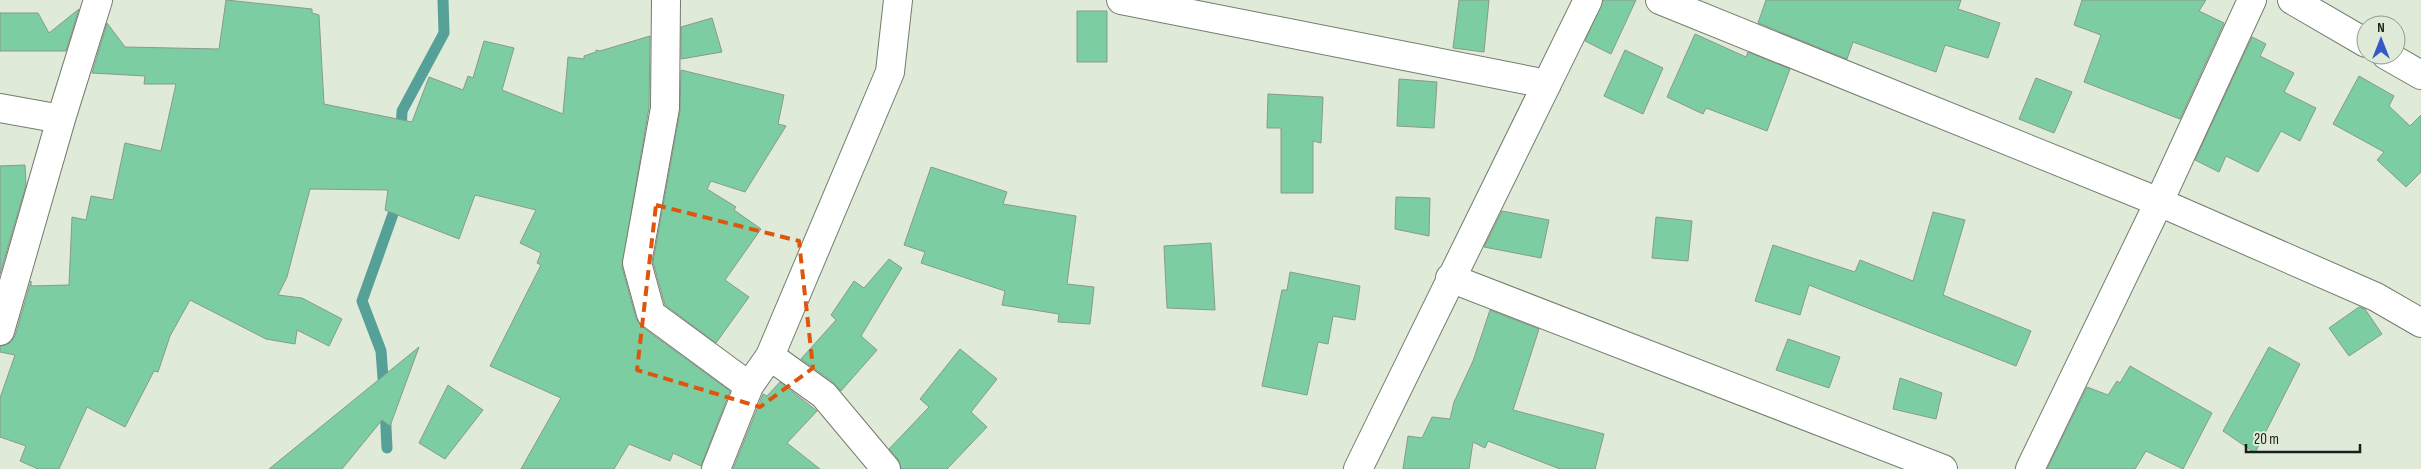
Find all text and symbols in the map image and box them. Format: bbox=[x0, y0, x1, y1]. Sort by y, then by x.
north arrow bbox=[2356, 15, 2406, 65]
text: N bbox=[2377, 19, 2385, 36]
scale bar bbox=[2246, 422, 2360, 454]
text: 20 m bbox=[2254, 430, 2279, 449]

